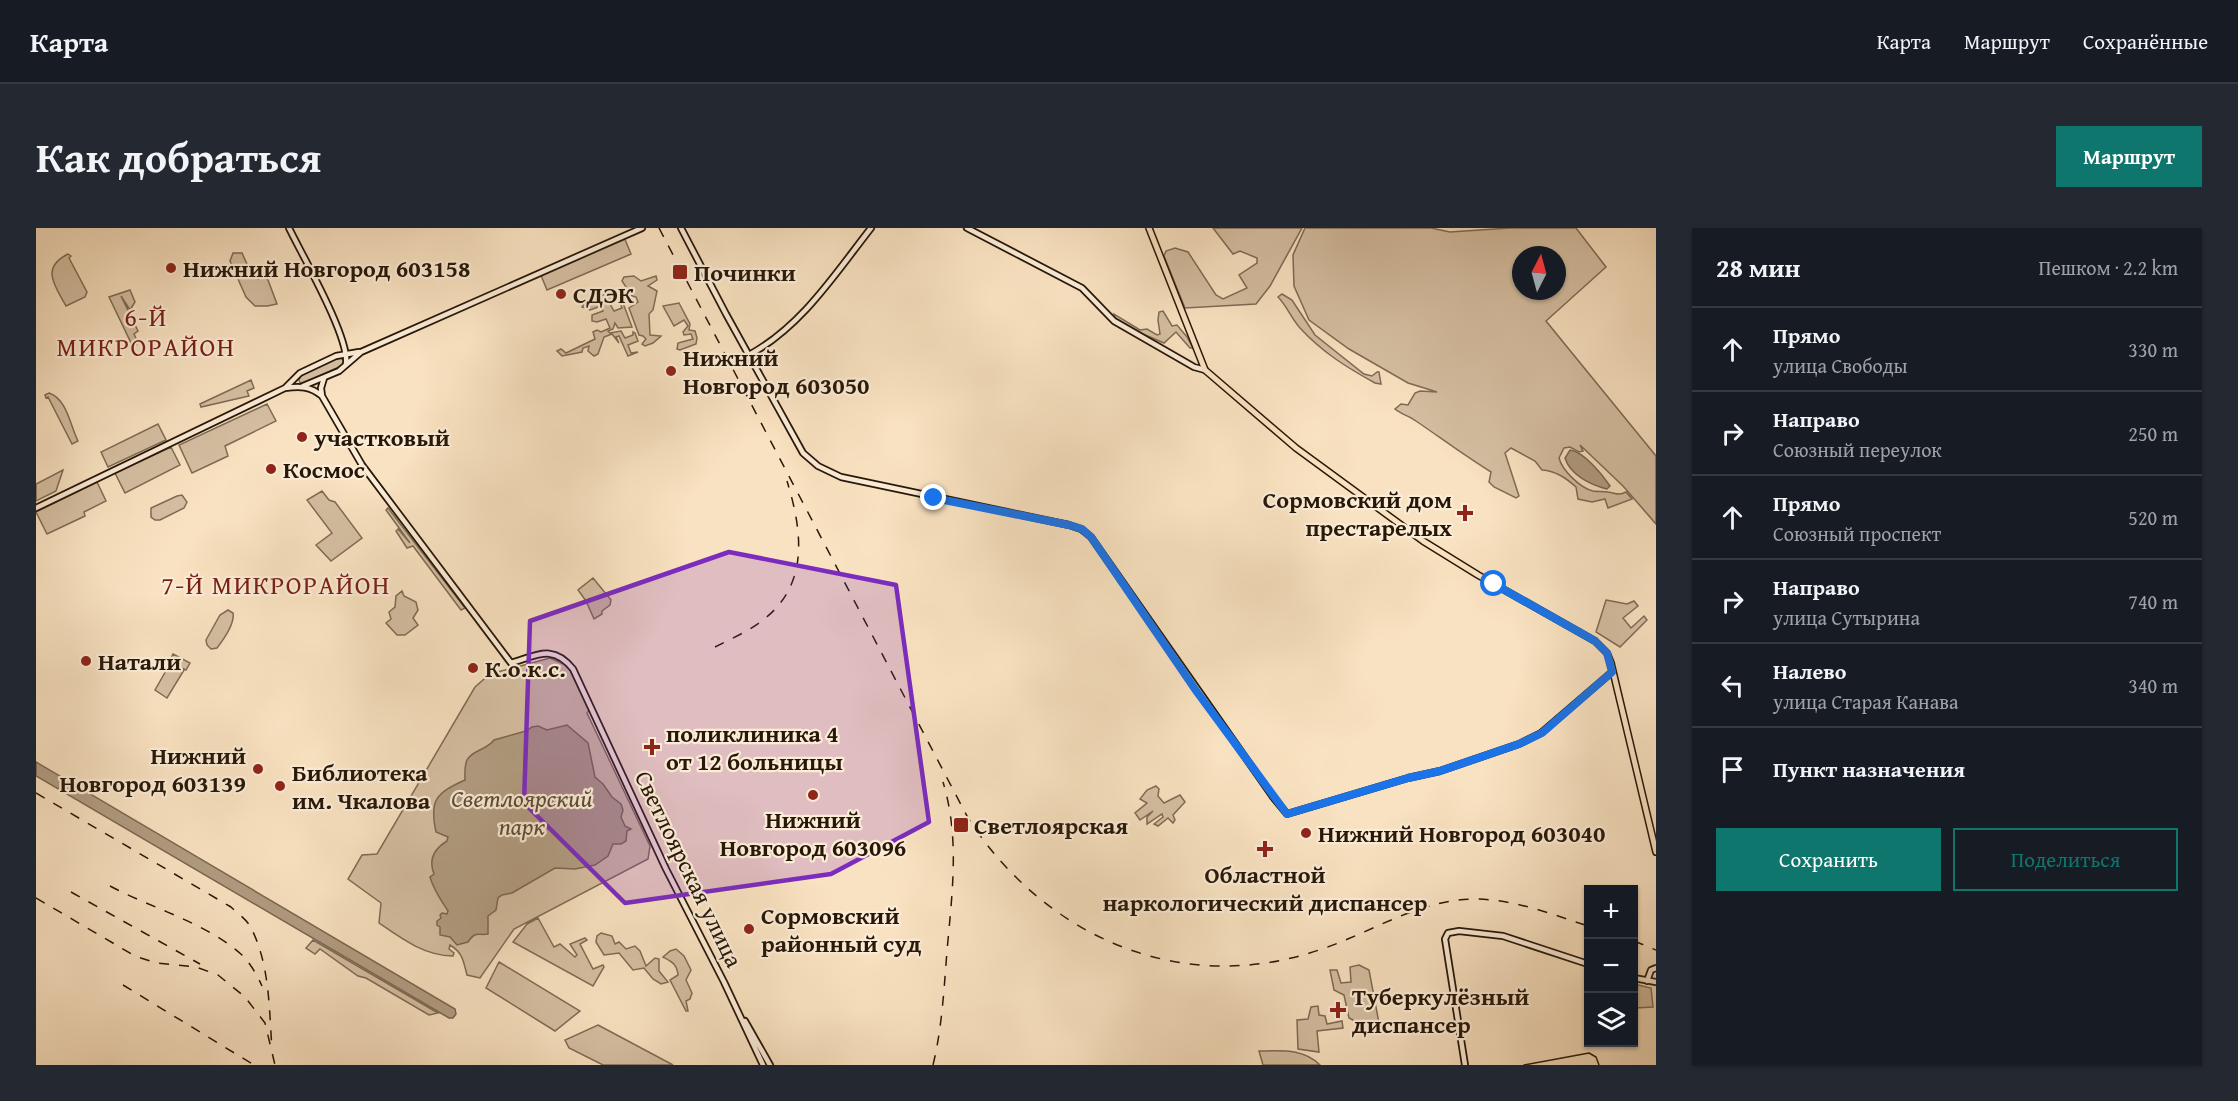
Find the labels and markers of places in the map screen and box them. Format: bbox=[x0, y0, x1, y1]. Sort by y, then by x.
place label: Нижний Новгород 603158 bbox=[183, 251, 470, 286]
place label: Починки bbox=[694, 255, 796, 290]
marker: Нижний Новгород 603158 bbox=[164, 261, 178, 275]
marker: Починки bbox=[671, 263, 689, 281]
place label: СДЭК bbox=[573, 277, 634, 312]
marker: СДЭК bbox=[554, 287, 568, 301]
place label: Нижний Новгород 603050 bbox=[683, 340, 870, 403]
marker: Нижний Новгород 603050 bbox=[664, 364, 678, 378]
place label: участковый bbox=[313, 420, 450, 455]
marker: участковый bbox=[295, 430, 309, 444]
place label: Космос bbox=[283, 452, 365, 487]
marker: Космос bbox=[264, 462, 278, 476]
place label: Сормовский дом престарелых bbox=[1263, 482, 1452, 545]
marker: Сормовский дом престарелых bbox=[1456, 504, 1474, 522]
place label: Натали bbox=[98, 644, 181, 679]
place label: К.о.к.с. bbox=[485, 651, 566, 686]
marker: Натали bbox=[79, 654, 93, 668]
marker: К.о.к.с. bbox=[466, 661, 480, 675]
place label: поликлиника 4 от 12 больницы bbox=[666, 716, 843, 779]
place label: Нижний Новгород 603139 bbox=[59, 738, 246, 801]
marker: поликлиника 4 от 12 больницы bbox=[643, 738, 661, 756]
place label: Библиотека им. Чкалова bbox=[292, 755, 431, 818]
marker: Нижний Новгород 603139 bbox=[251, 762, 265, 776]
marker: Библиотека им. Чкалова bbox=[273, 779, 287, 793]
marker: Нижний Новгород 603096 bbox=[806, 788, 820, 802]
place label: Нижний Новгород 603096 bbox=[720, 802, 906, 865]
place label: Светлоярская bbox=[974, 808, 1128, 843]
marker: Светлоярская bbox=[952, 816, 970, 834]
place label: Нижний Новгород 603040 bbox=[1318, 816, 1605, 851]
marker: Нижний Новгород 603040 bbox=[1299, 826, 1313, 840]
marker: Областной наркологический диспансер bbox=[1256, 840, 1274, 858]
place label: Областной наркологический диспансер bbox=[1103, 857, 1427, 920]
place label: Сормовский районный суд bbox=[761, 898, 922, 961]
marker: Сормовский районный суд bbox=[742, 922, 756, 936]
place label: Туберкулёзный диспансер bbox=[1352, 979, 1529, 1042]
marker: Туберкулёзный диспансер bbox=[1329, 1001, 1347, 1019]

